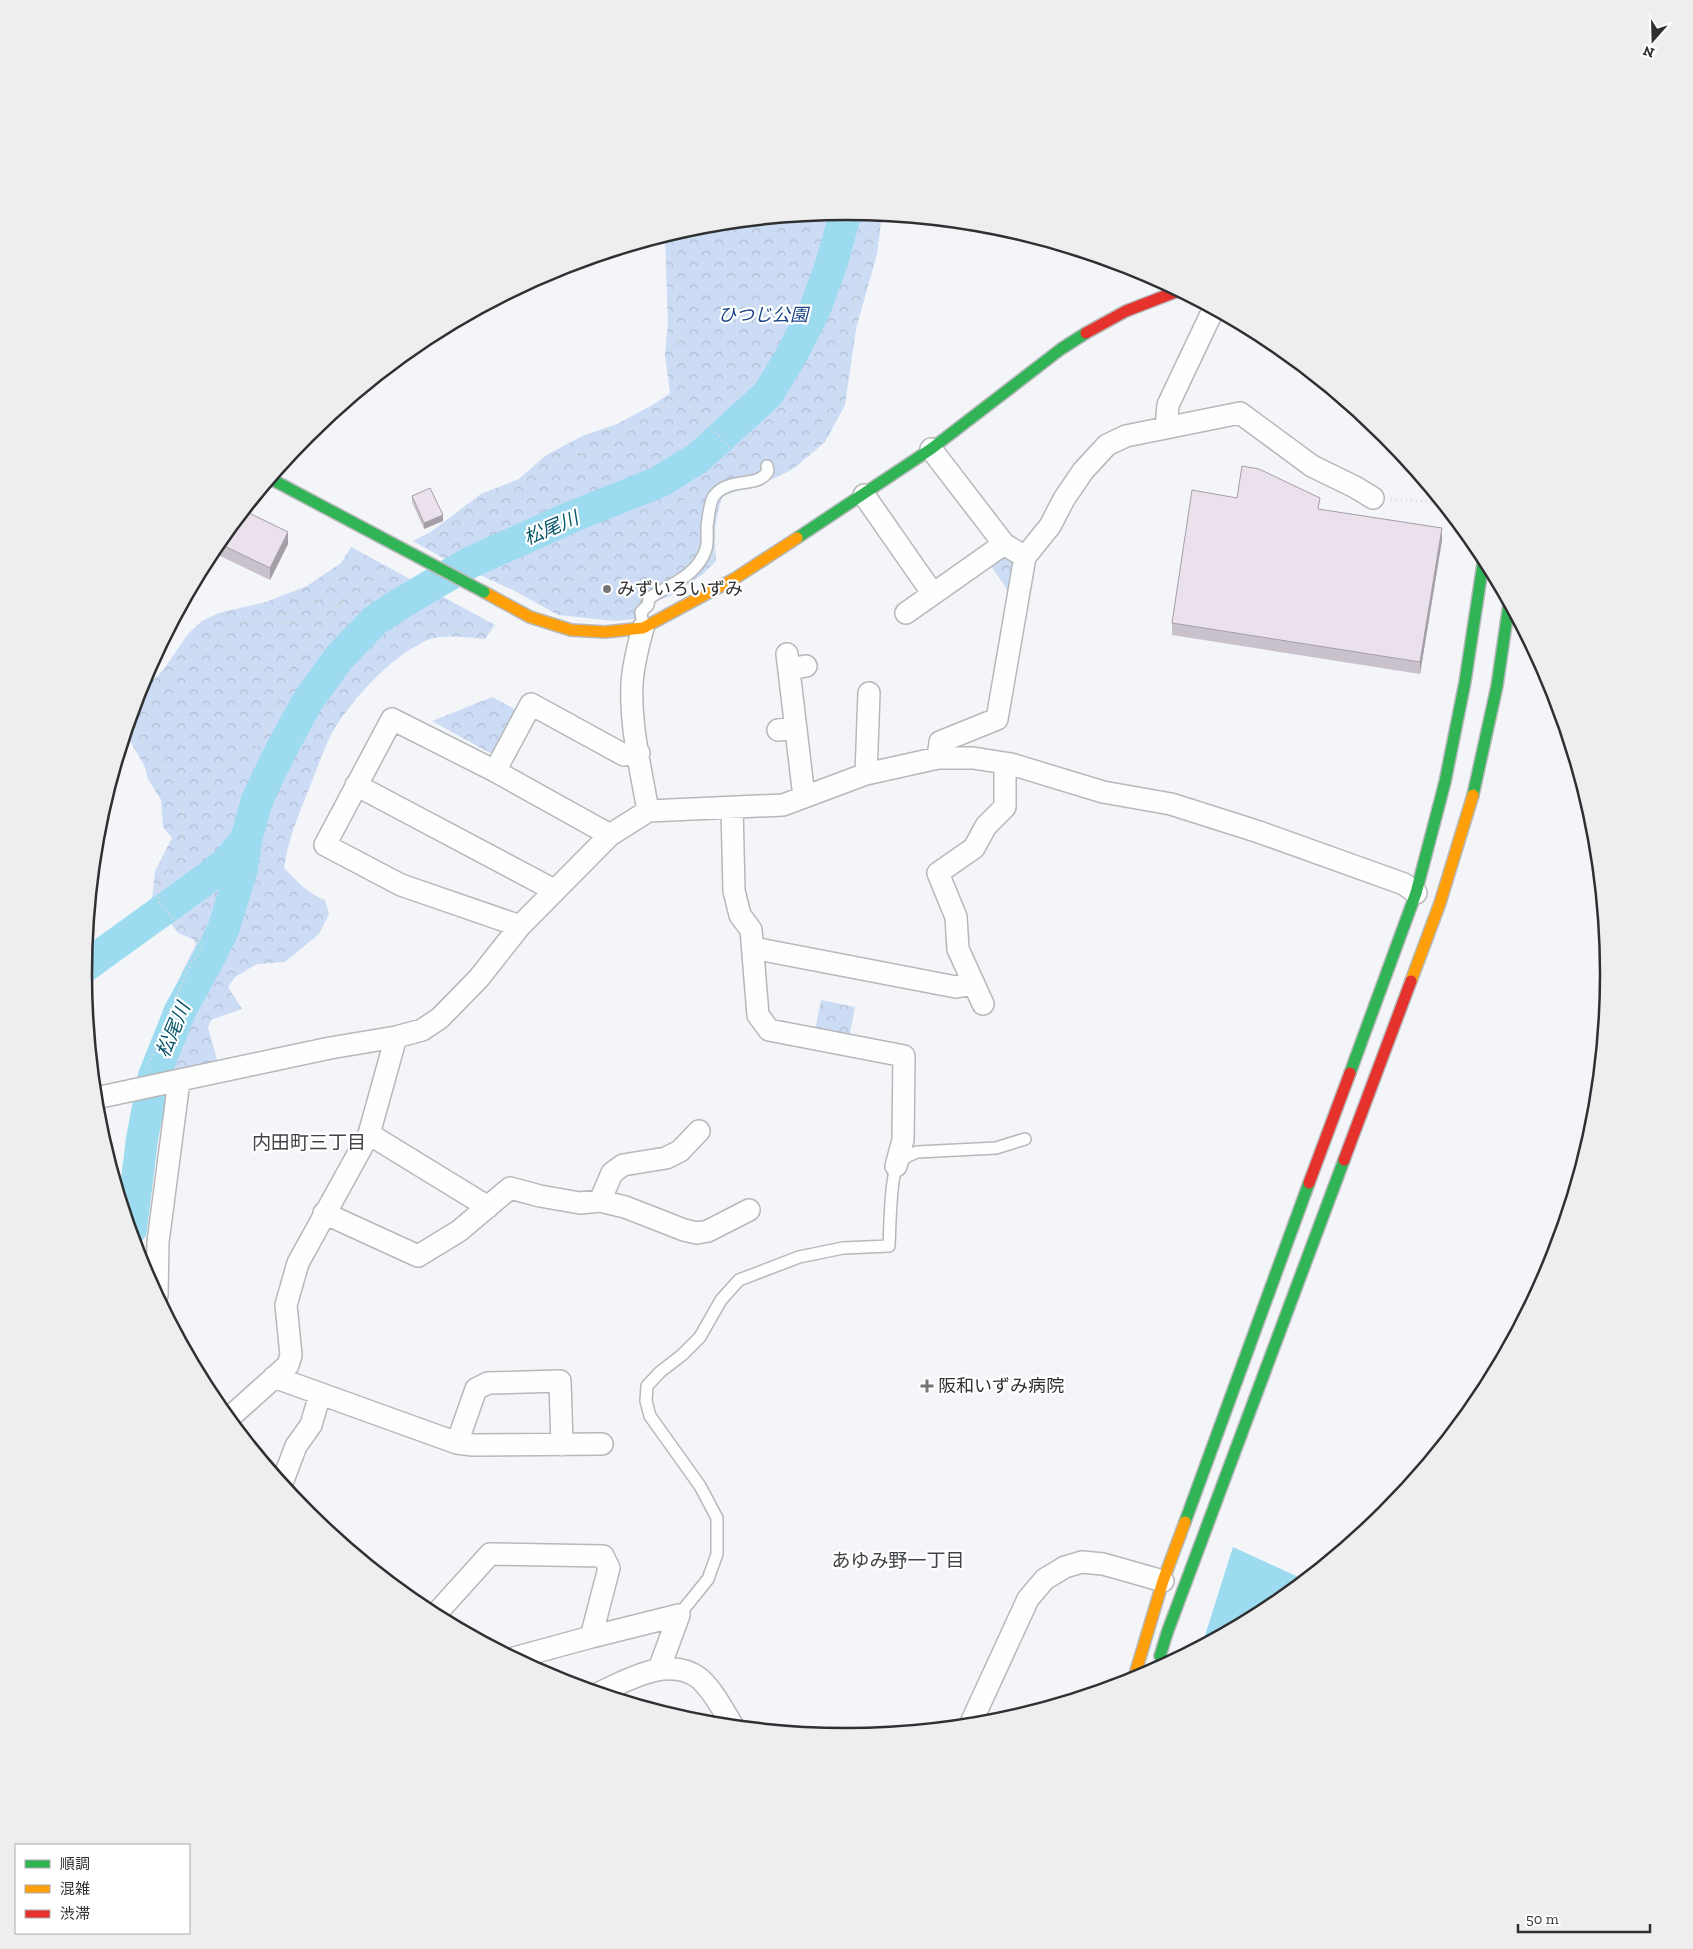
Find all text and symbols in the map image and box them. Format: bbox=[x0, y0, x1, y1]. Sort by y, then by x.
north arrow bbox=[1628, 15, 1678, 65]
text: N bbox=[1640, 42, 1657, 62]
park label: ひつじ公園 bbox=[718, 304, 811, 326]
water label: 松尾川 bbox=[520, 505, 584, 550]
place label: みずいろいずみ bbox=[617, 578, 743, 600]
marker: みずいろいずみ bbox=[601, 583, 613, 595]
water label: 松尾川 bbox=[151, 997, 196, 1061]
district label: 内田町三丁目 bbox=[252, 1131, 366, 1154]
place label: 阪和いずみ病院 bbox=[938, 1375, 1064, 1397]
marker: 阪和いずみ病院 bbox=[920, 1379, 934, 1393]
district label: あゆみ野一丁目 bbox=[831, 1549, 965, 1572]
legend bbox=[15, 1844, 190, 1934]
text: 順調 bbox=[60, 1855, 90, 1873]
text: 混雑 bbox=[60, 1880, 90, 1898]
scale bar bbox=[1518, 1902, 1650, 1934]
text: 渋滞 bbox=[60, 1905, 90, 1923]
text: 50 m bbox=[1526, 1910, 1559, 1928]

